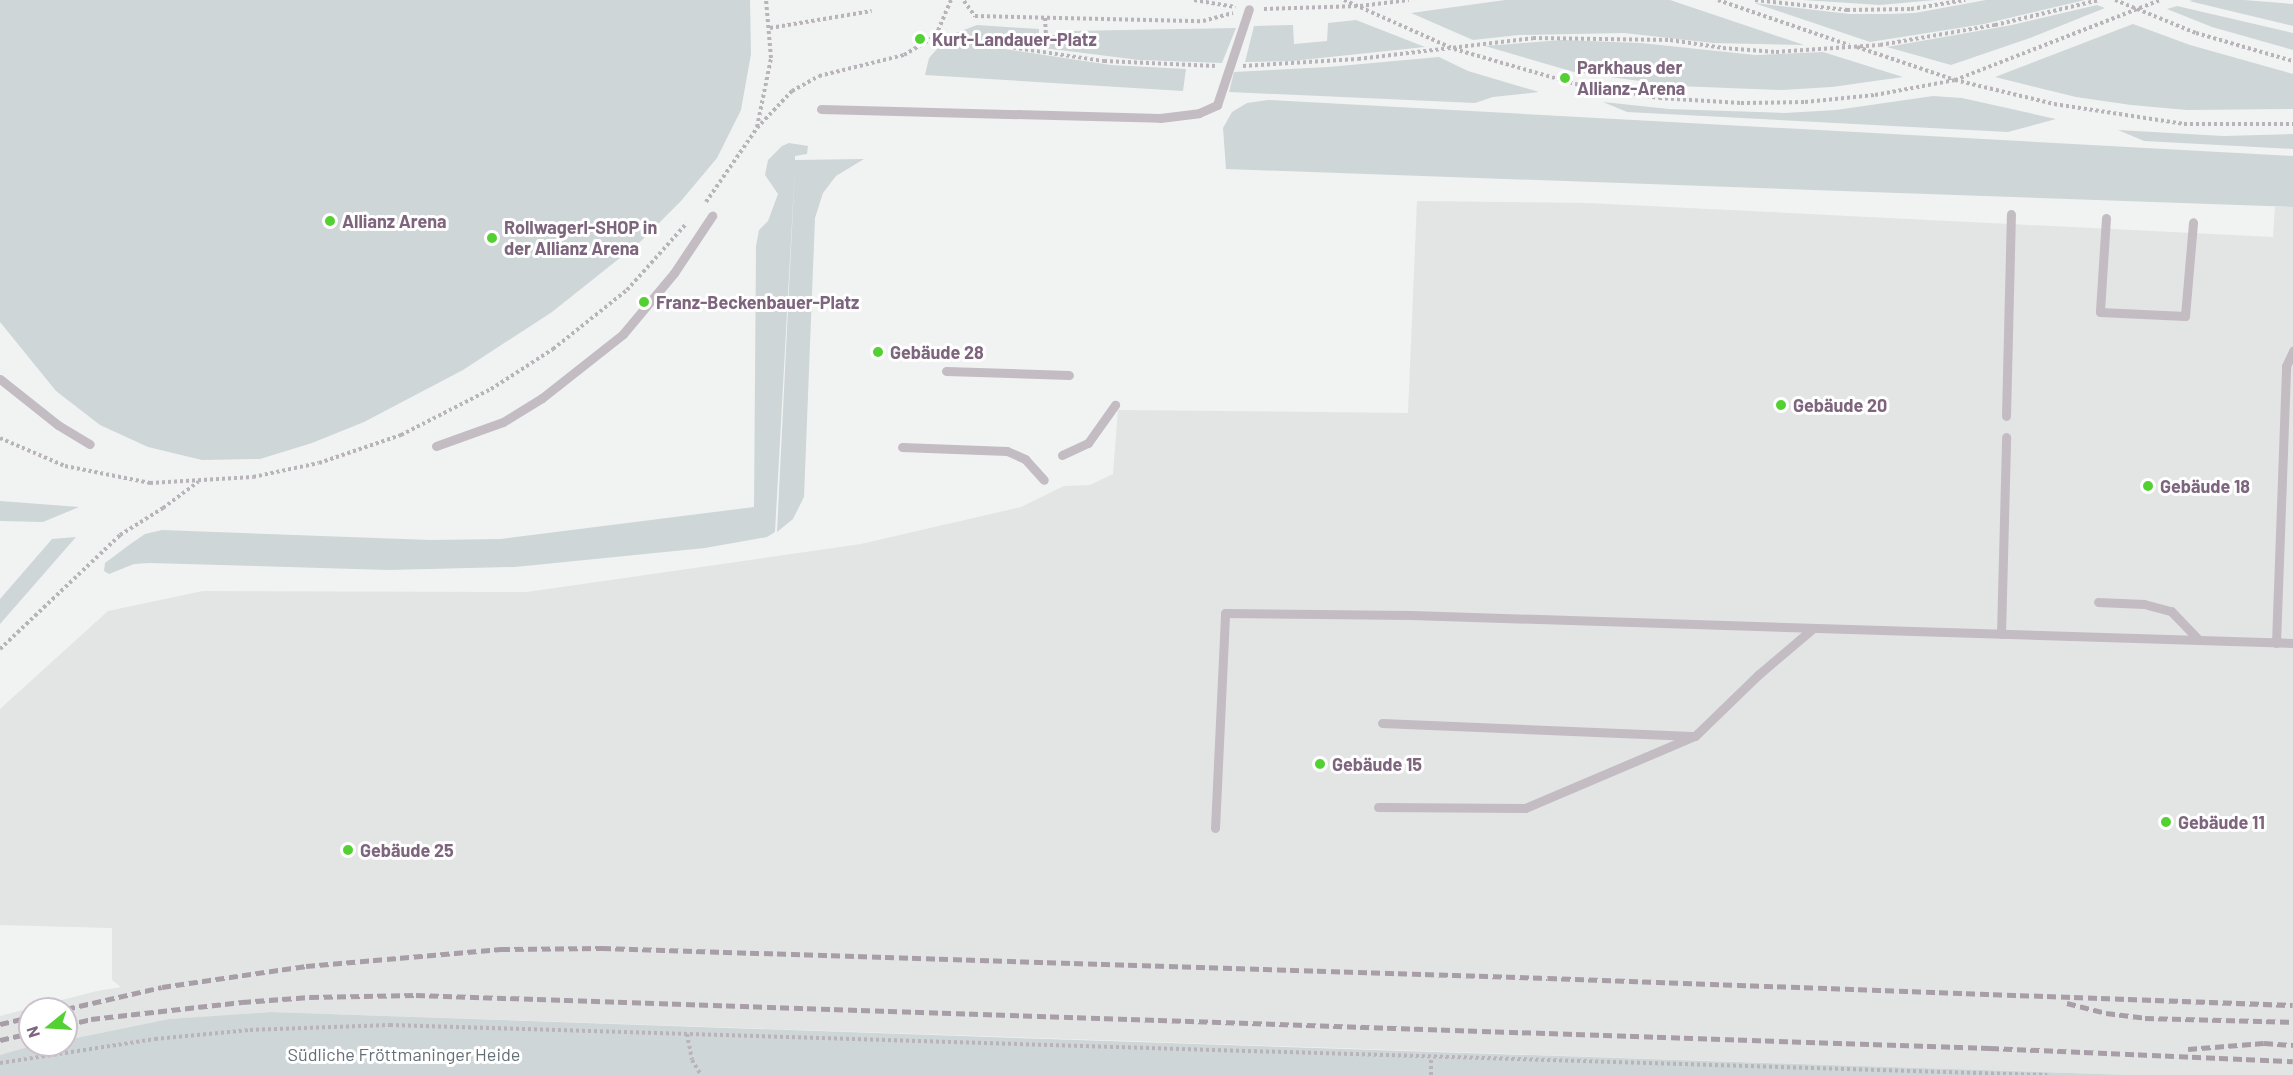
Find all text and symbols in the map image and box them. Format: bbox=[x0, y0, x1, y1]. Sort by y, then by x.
place label: Kurt-Landauer-Platz bbox=[932, 28, 1097, 50]
marker: Kurt-Landauer-Platz bbox=[913, 32, 927, 46]
place label: Parkhaus der Allianz-Arena bbox=[1577, 57, 1685, 100]
marker: Parkhaus der Allianz-Arena bbox=[1558, 71, 1572, 85]
place label: Allianz Arena bbox=[342, 210, 447, 232]
marker: Allianz Arena bbox=[323, 214, 337, 228]
place label: Rollwagerl-SHOP in der Allianz Arena bbox=[504, 217, 657, 260]
marker: Rollwagerl-SHOP in der Allianz Arena bbox=[485, 231, 499, 245]
place label: Franz-Beckenbauer-Platz bbox=[656, 291, 859, 313]
marker: Franz-Beckenbauer-Platz bbox=[637, 295, 651, 309]
place label: Gebäude 28 bbox=[890, 341, 984, 363]
marker: Gebäude 28 bbox=[871, 345, 885, 359]
place label: Gebäude 20 bbox=[1793, 394, 1887, 416]
marker: Gebäude 20 bbox=[1774, 398, 1788, 412]
place label: Gebäude 18 bbox=[2160, 475, 2250, 497]
marker: Gebäude 18 bbox=[2141, 479, 2155, 493]
place label: Gebäude 15 bbox=[1332, 753, 1422, 775]
marker: Gebäude 15 bbox=[1313, 757, 1327, 771]
place label: Gebäude 11 bbox=[2178, 811, 2265, 833]
marker: Gebäude 11 bbox=[2159, 815, 2173, 829]
place label: Gebäude 25 bbox=[360, 839, 454, 861]
marker: Gebäude 25 bbox=[341, 843, 355, 857]
north arrow bbox=[18, 997, 78, 1057]
text: N bbox=[22, 1024, 43, 1040]
park label: Südliche Fröttmaninger Heide bbox=[288, 1043, 520, 1065]

